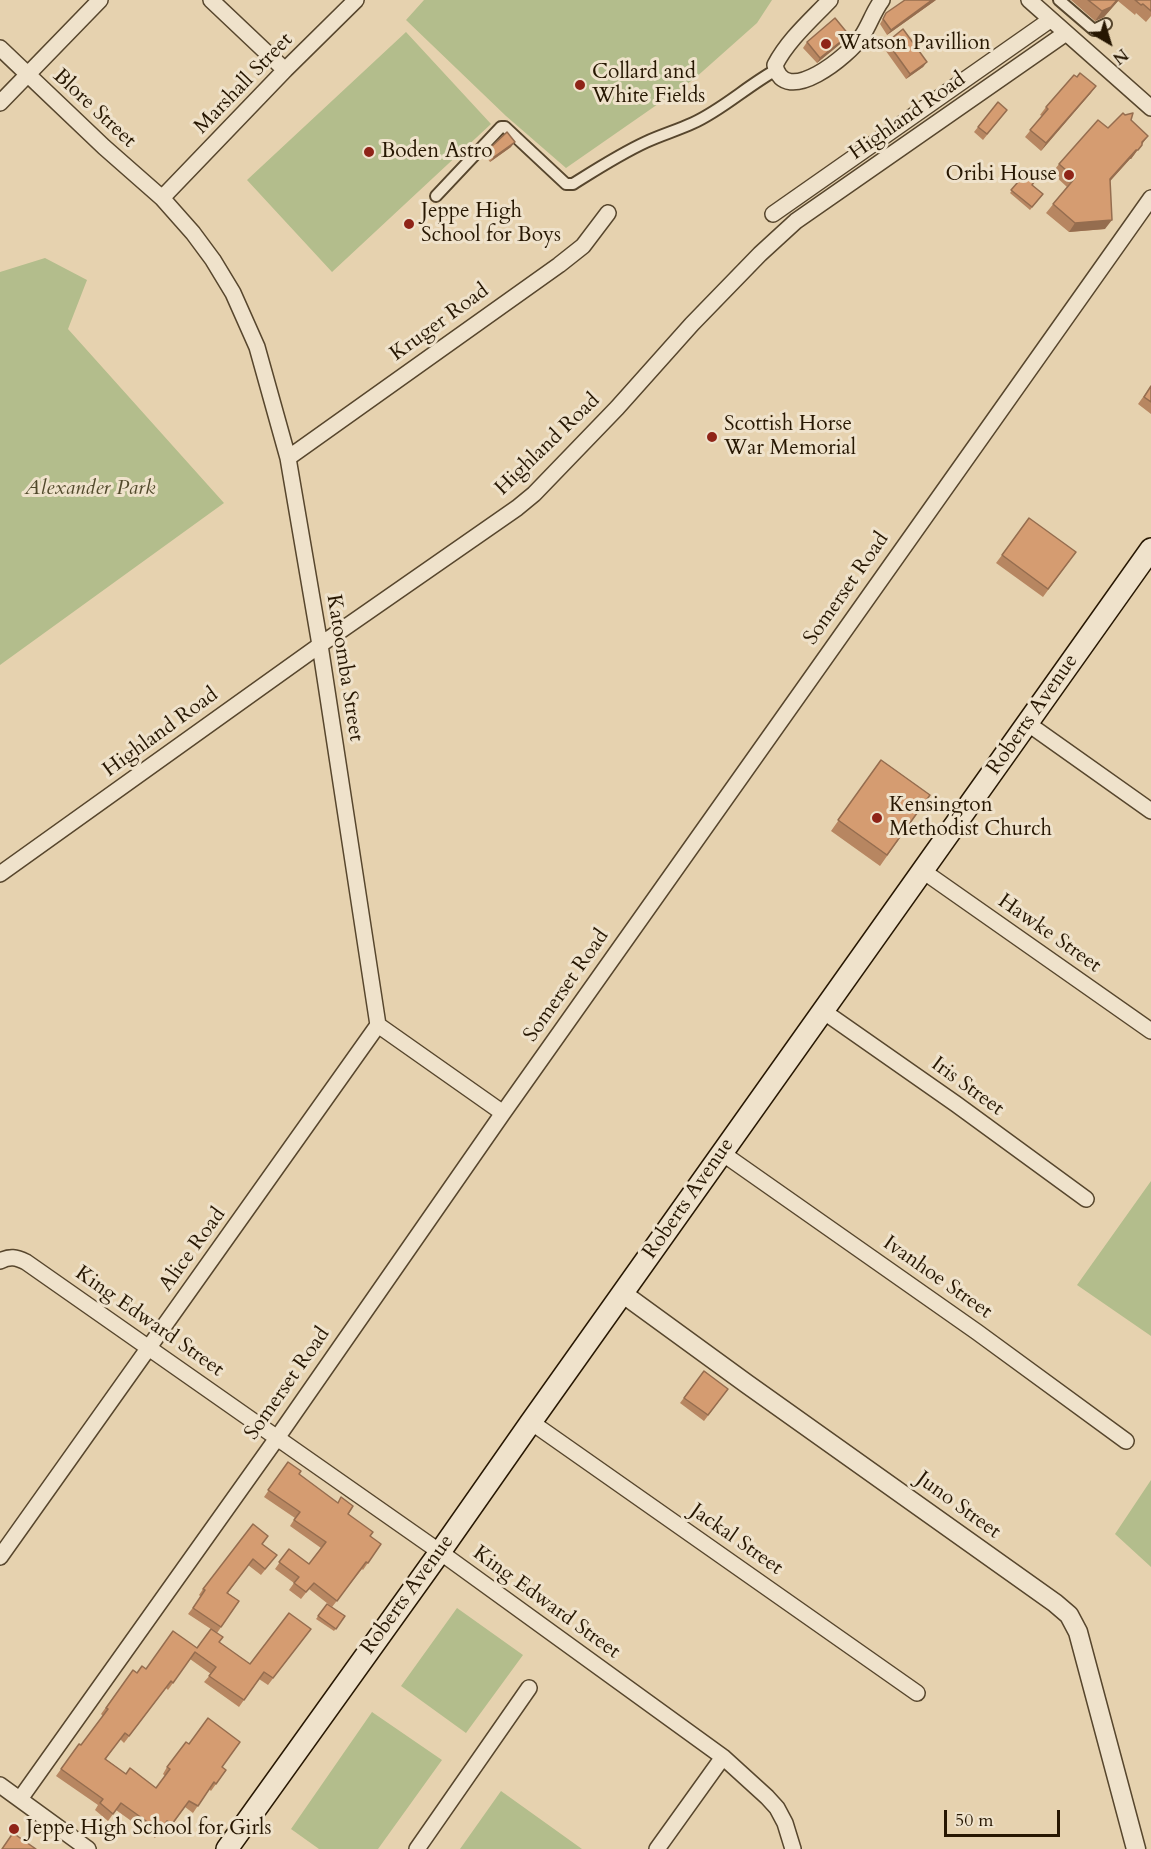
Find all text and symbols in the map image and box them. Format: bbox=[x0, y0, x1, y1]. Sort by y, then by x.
north arrow bbox=[1079, 12, 1139, 72]
street label: Marshall Street bbox=[189, 28, 299, 140]
place label: Watson Pavillion bbox=[838, 31, 991, 57]
marker: Watson Pavillion bbox=[819, 37, 833, 51]
text: N bbox=[1108, 43, 1132, 69]
place label: Collard and White Fields bbox=[592, 60, 705, 110]
street label: Blore Street bbox=[47, 64, 141, 154]
street label: Highland Road bbox=[845, 68, 971, 166]
marker: Collard and White Fields bbox=[573, 78, 587, 92]
place label: Boden Astro bbox=[381, 139, 493, 165]
marker: Boden Astro bbox=[362, 145, 376, 159]
place label: Oribi House bbox=[945, 162, 1057, 188]
marker: Oribi House bbox=[1062, 168, 1076, 182]
place label: Jeppe High School for Boys bbox=[421, 199, 561, 249]
marker: Jeppe High School for Boys bbox=[402, 217, 416, 231]
street label: Kruger Road bbox=[386, 279, 494, 367]
street label: Highland Road bbox=[490, 389, 606, 501]
place label: Scottish Horse War Memorial bbox=[724, 412, 856, 462]
marker: Scottish Horse War Memorial bbox=[705, 430, 719, 444]
park label: Alexander Park bbox=[25, 476, 155, 502]
street label: Somerset Road bbox=[799, 528, 895, 650]
street label: Katoomba Street bbox=[320, 593, 368, 743]
street label: Roberts Avenue bbox=[982, 650, 1084, 780]
street label: Highland Road bbox=[99, 683, 223, 783]
place label: Kensington Methodist Church bbox=[889, 793, 1052, 843]
marker: Kensington Methodist Church bbox=[870, 811, 884, 825]
street label: Hawke Street bbox=[992, 889, 1106, 979]
street label: Somerset Road bbox=[519, 925, 615, 1047]
street label: Iris Street bbox=[926, 1052, 1008, 1122]
street label: Roberts Avenue bbox=[638, 1134, 740, 1264]
street label: Alice Road bbox=[154, 1203, 232, 1297]
street label: Ivanhoe Street bbox=[878, 1231, 996, 1325]
street label: King Edward Street bbox=[70, 1261, 228, 1383]
street label: Somerset Road bbox=[240, 1323, 336, 1445]
street label: Juno Street bbox=[911, 1467, 1005, 1545]
street label: Jackal Street bbox=[685, 1499, 787, 1581]
street label: Roberts Avenue bbox=[356, 1530, 460, 1660]
street label: King Edward Street bbox=[467, 1541, 625, 1665]
scale bar bbox=[947, 1798, 1062, 1836]
text: 50 m bbox=[955, 1808, 994, 1833]
place label: Jeppe High School for Girls bbox=[26, 1816, 271, 1842]
marker: Jeppe High School for Girls bbox=[7, 1822, 21, 1836]

